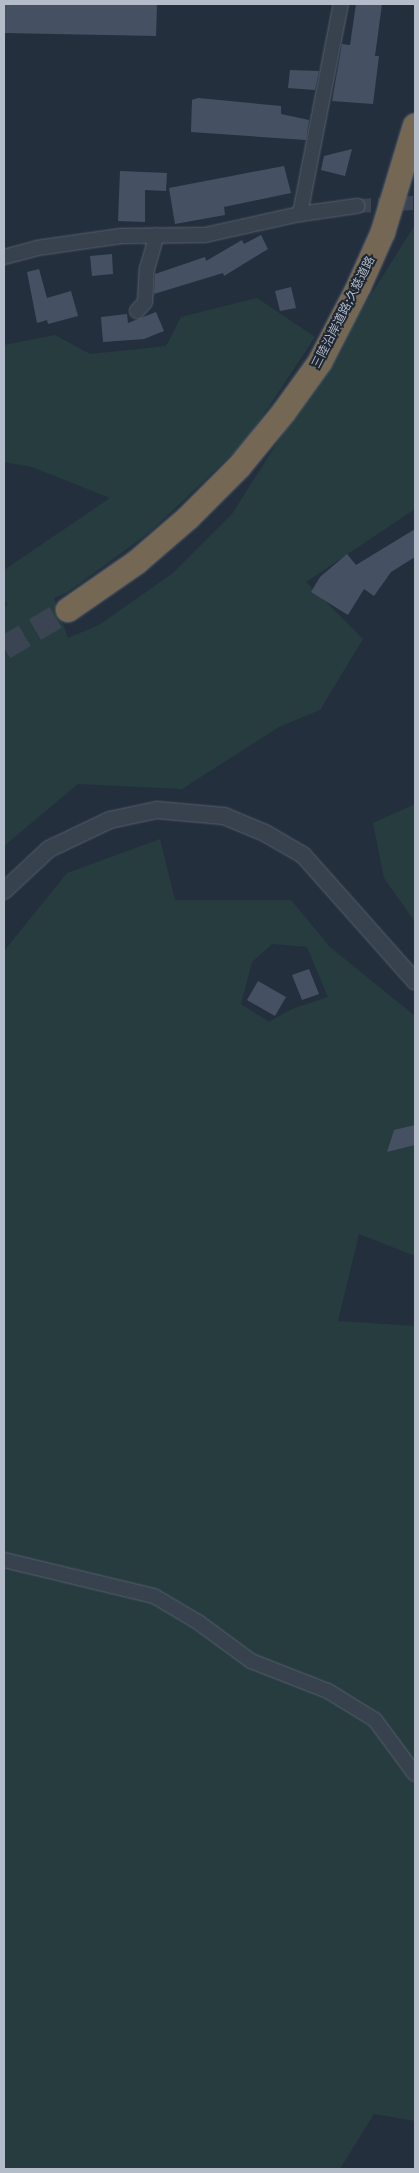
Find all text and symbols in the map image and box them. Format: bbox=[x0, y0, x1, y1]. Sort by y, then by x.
street label: 三陸沿岸道路;久慈道路 bbox=[309, 254, 377, 370]

